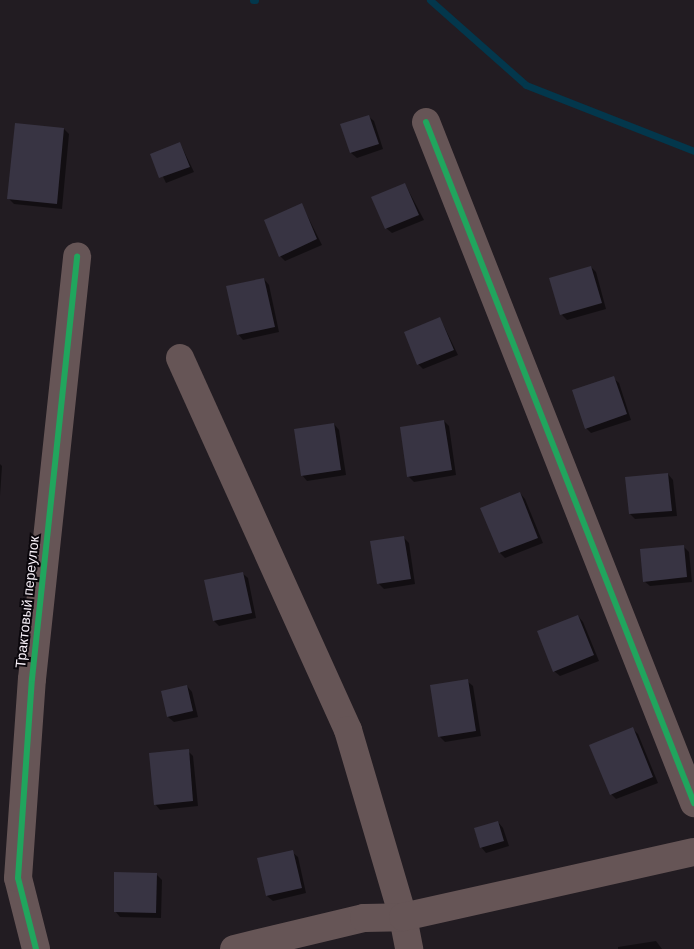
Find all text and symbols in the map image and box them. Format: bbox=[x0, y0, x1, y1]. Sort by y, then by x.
street label: Трактовый переулок bbox=[12, 535, 42, 669]

